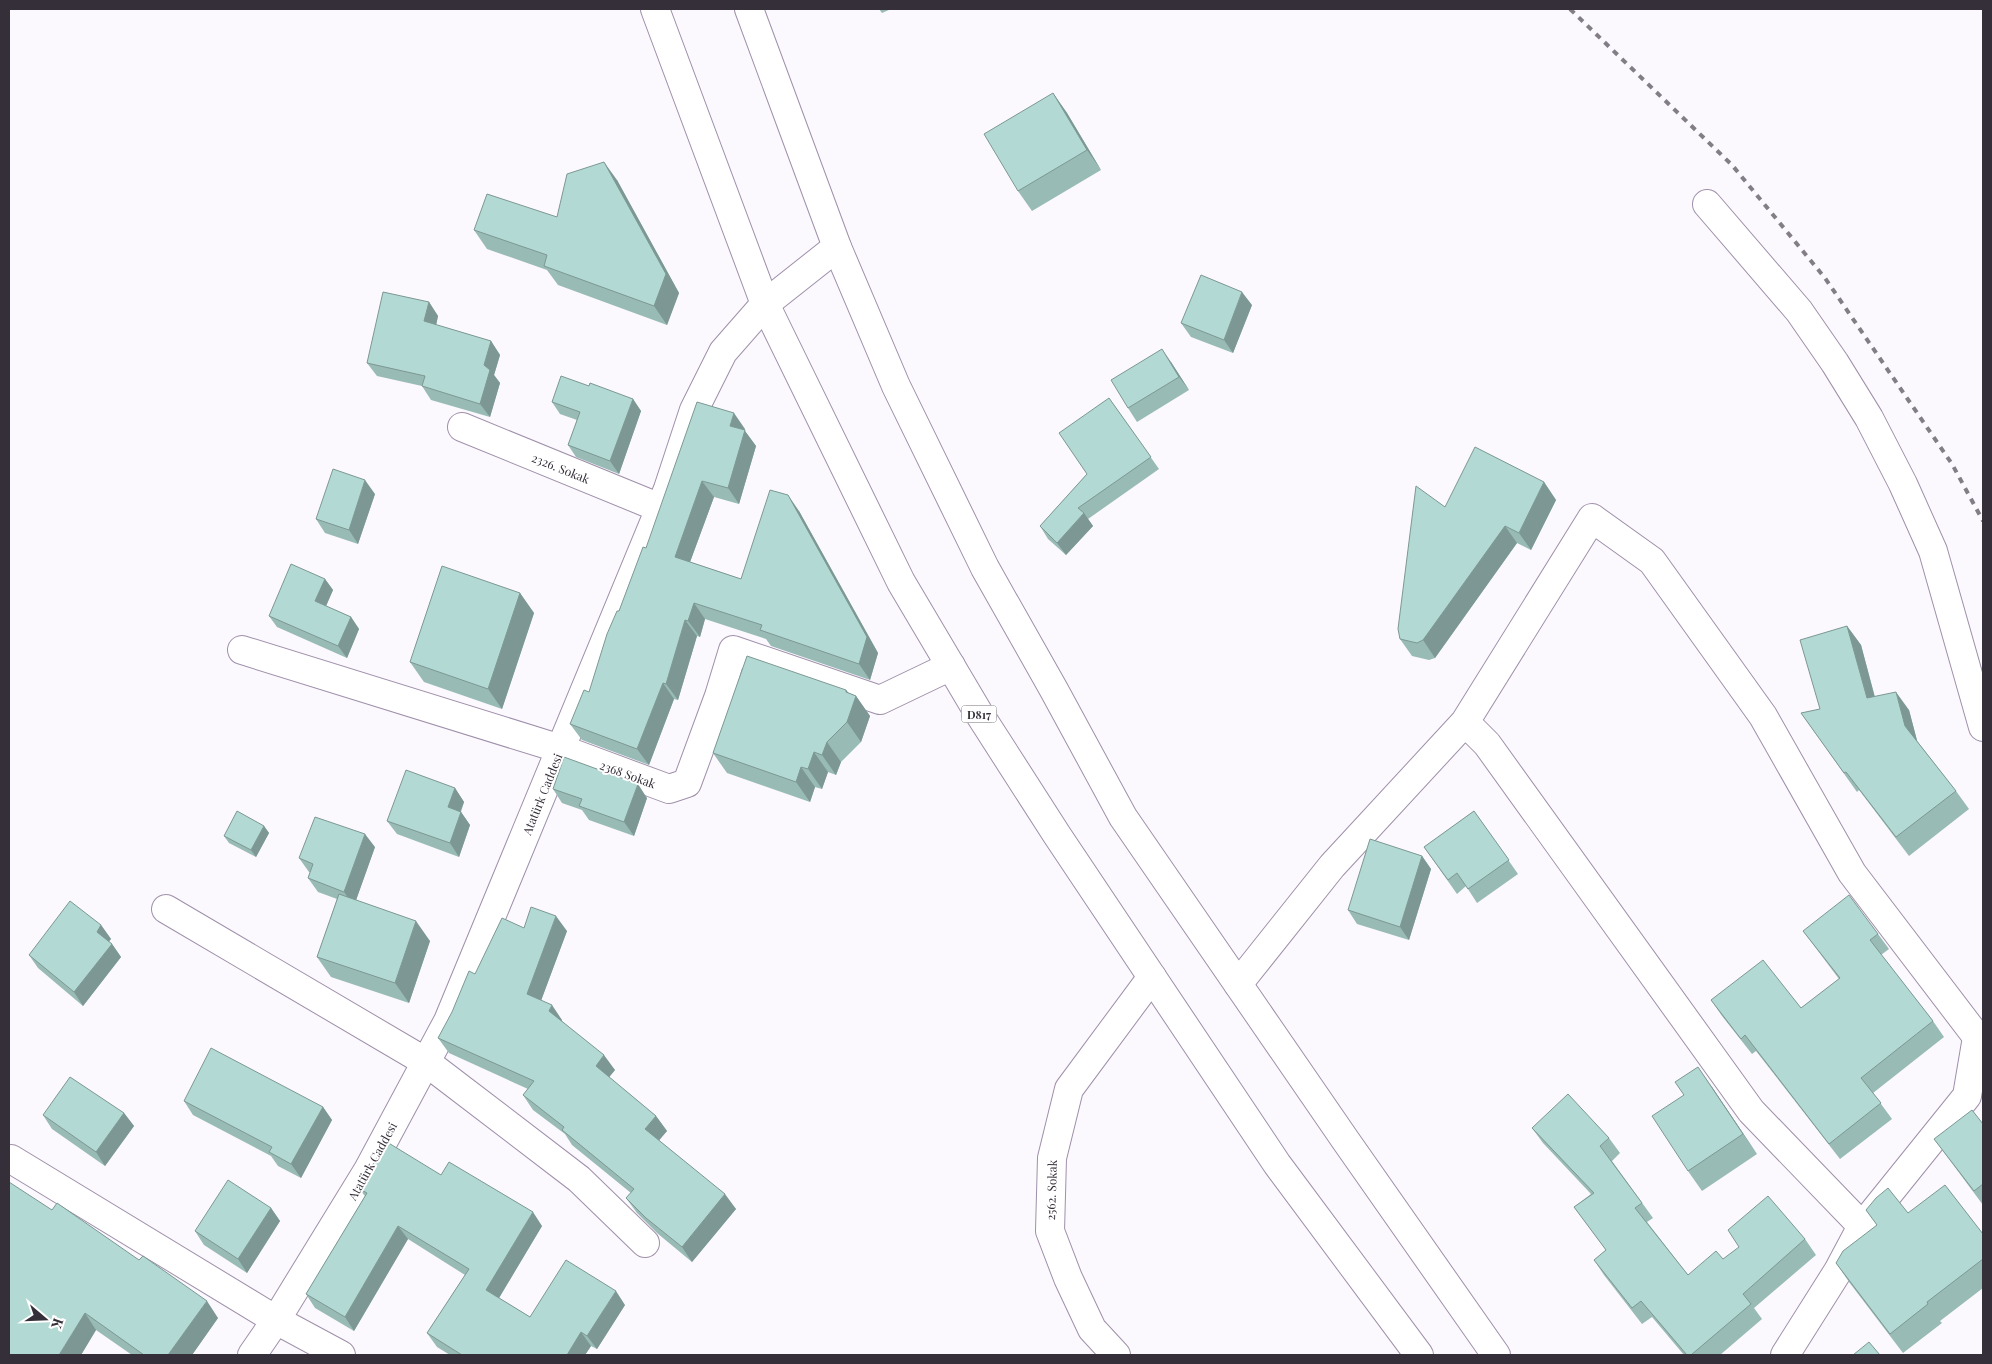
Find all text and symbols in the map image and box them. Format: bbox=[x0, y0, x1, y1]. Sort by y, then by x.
street label: 2326. Sokak bbox=[530, 449, 593, 487]
road number: D817 bbox=[962, 706, 996, 722]
street label: Atatürk Caddesi bbox=[518, 750, 566, 838]
street label: 2368 Sokak bbox=[598, 756, 659, 792]
street label: Atatürk Caddesi bbox=[344, 1119, 400, 1204]
street label: 2562. Sokak bbox=[1042, 1159, 1060, 1221]
north arrow bbox=[20, 1294, 70, 1344]
text: K bbox=[47, 1316, 68, 1332]

